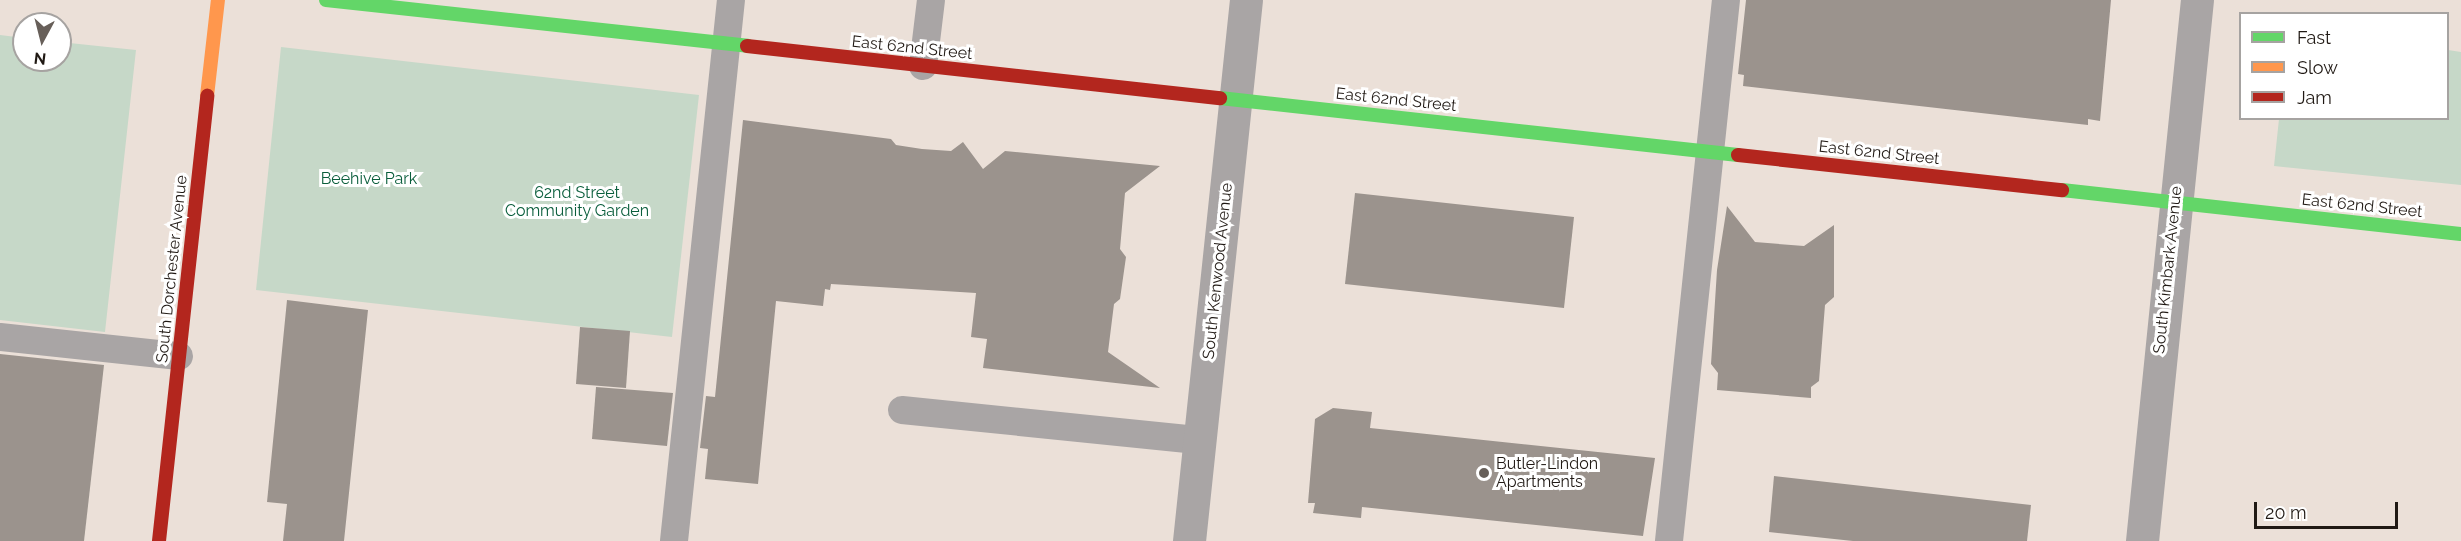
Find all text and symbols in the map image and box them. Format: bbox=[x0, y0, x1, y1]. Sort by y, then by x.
north arrow bbox=[12, 12, 72, 72]
legend bbox=[2239, 12, 2449, 120]
text: Fast bbox=[2297, 27, 2331, 48]
street label: East 62nd Street bbox=[851, 32, 973, 64]
text: N bbox=[33, 48, 47, 69]
text: Slow bbox=[2297, 57, 2338, 78]
street label: East 62nd Street bbox=[1335, 84, 1457, 116]
text: Jam bbox=[2297, 87, 2332, 108]
street label: East 62nd Street bbox=[1818, 137, 1940, 169]
park label: Beehive Park bbox=[321, 169, 417, 189]
street label: South Dorchester Avenue bbox=[153, 174, 191, 364]
street label: South Kenwood Avenue bbox=[1199, 182, 1237, 360]
park label: 62nd Street Community Garden bbox=[505, 183, 649, 221]
street label: South Kimbark Avenue bbox=[2150, 185, 2186, 355]
street label: East 62nd Street bbox=[2301, 190, 2423, 222]
place label: Butler-Lindon Apartments bbox=[1496, 454, 1598, 492]
marker: Butler-Lindon Apartments bbox=[1477, 466, 1491, 480]
scale bar bbox=[2257, 490, 2401, 528]
text: 20 m bbox=[2265, 502, 2307, 523]

